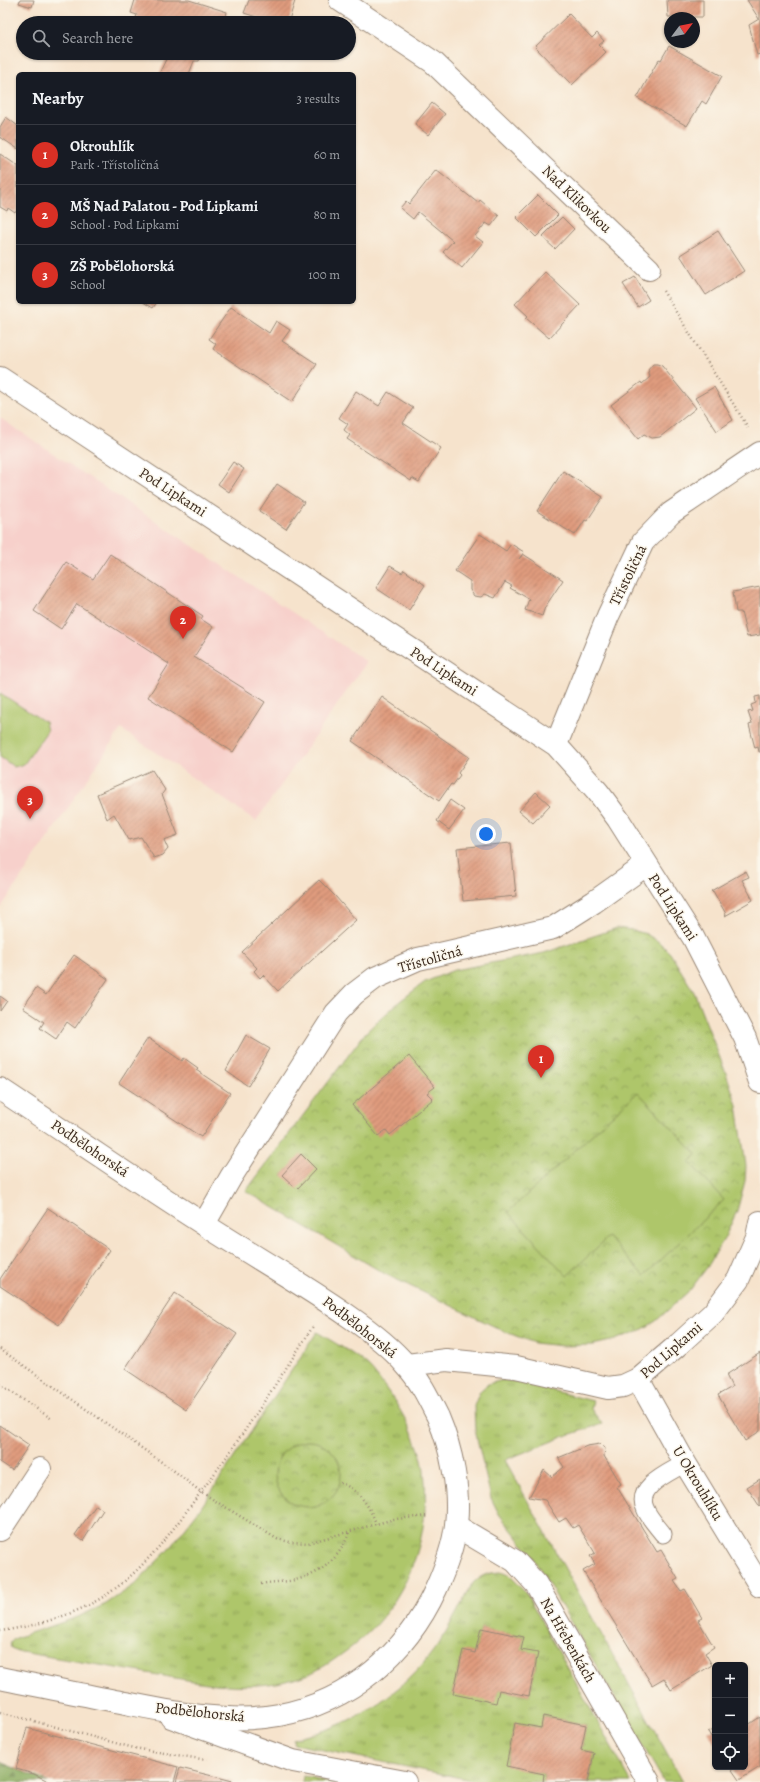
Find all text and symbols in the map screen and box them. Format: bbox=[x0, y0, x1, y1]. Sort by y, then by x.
north arrow bbox=[664, 12, 700, 48]
search box bbox=[16, 16, 356, 60]
icon: search bbox=[30, 27, 52, 49]
text: Search here bbox=[62, 28, 133, 48]
text: Nearby bbox=[32, 87, 83, 110]
text: 3 results bbox=[296, 90, 340, 107]
text: Okrouhlík bbox=[70, 136, 134, 156]
text: 1 bbox=[43, 146, 47, 163]
text: 60 m bbox=[314, 146, 340, 163]
text: Park · Třístoličná bbox=[70, 156, 159, 173]
street label: Nad Klikovkou bbox=[538, 161, 617, 238]
text: MŠ Nad Palatou - Pod Lipkami bbox=[70, 196, 258, 216]
text: 2 bbox=[42, 206, 48, 223]
text: 80 m bbox=[313, 206, 340, 223]
text: School · Pod Lipkami bbox=[70, 216, 179, 233]
text: ZŠ Pobělohorská bbox=[70, 256, 174, 276]
text: 3 bbox=[42, 266, 48, 283]
text: 100 m bbox=[308, 266, 340, 283]
text: School bbox=[70, 276, 105, 293]
street label: Pod Lipkami bbox=[135, 463, 211, 521]
street label: Třístoličná bbox=[605, 541, 651, 609]
pin: 2 bbox=[170, 606, 196, 639]
street label: Pod Lipkami bbox=[406, 642, 482, 700]
pin: 3 bbox=[17, 786, 43, 819]
your location bbox=[476, 824, 496, 844]
street label: Pod Lipkami bbox=[644, 869, 702, 945]
street label: Třístoličná bbox=[396, 940, 464, 978]
pin: 1 bbox=[528, 1045, 554, 1078]
street label: Podbělohorská bbox=[47, 1115, 133, 1181]
street label: Podbělohorská bbox=[318, 1291, 402, 1363]
street label: Pod Lipkami bbox=[635, 1317, 707, 1383]
street label: U Okrouhlíku bbox=[668, 1442, 729, 1525]
street label: Na Hřebenkách bbox=[536, 1594, 600, 1686]
map controls bbox=[712, 1662, 748, 1770]
button: + bbox=[712, 1662, 748, 1698]
street label: Podbělohorská bbox=[154, 1697, 246, 1727]
button: − bbox=[712, 1698, 748, 1734]
button: locate bbox=[712, 1734, 748, 1770]

